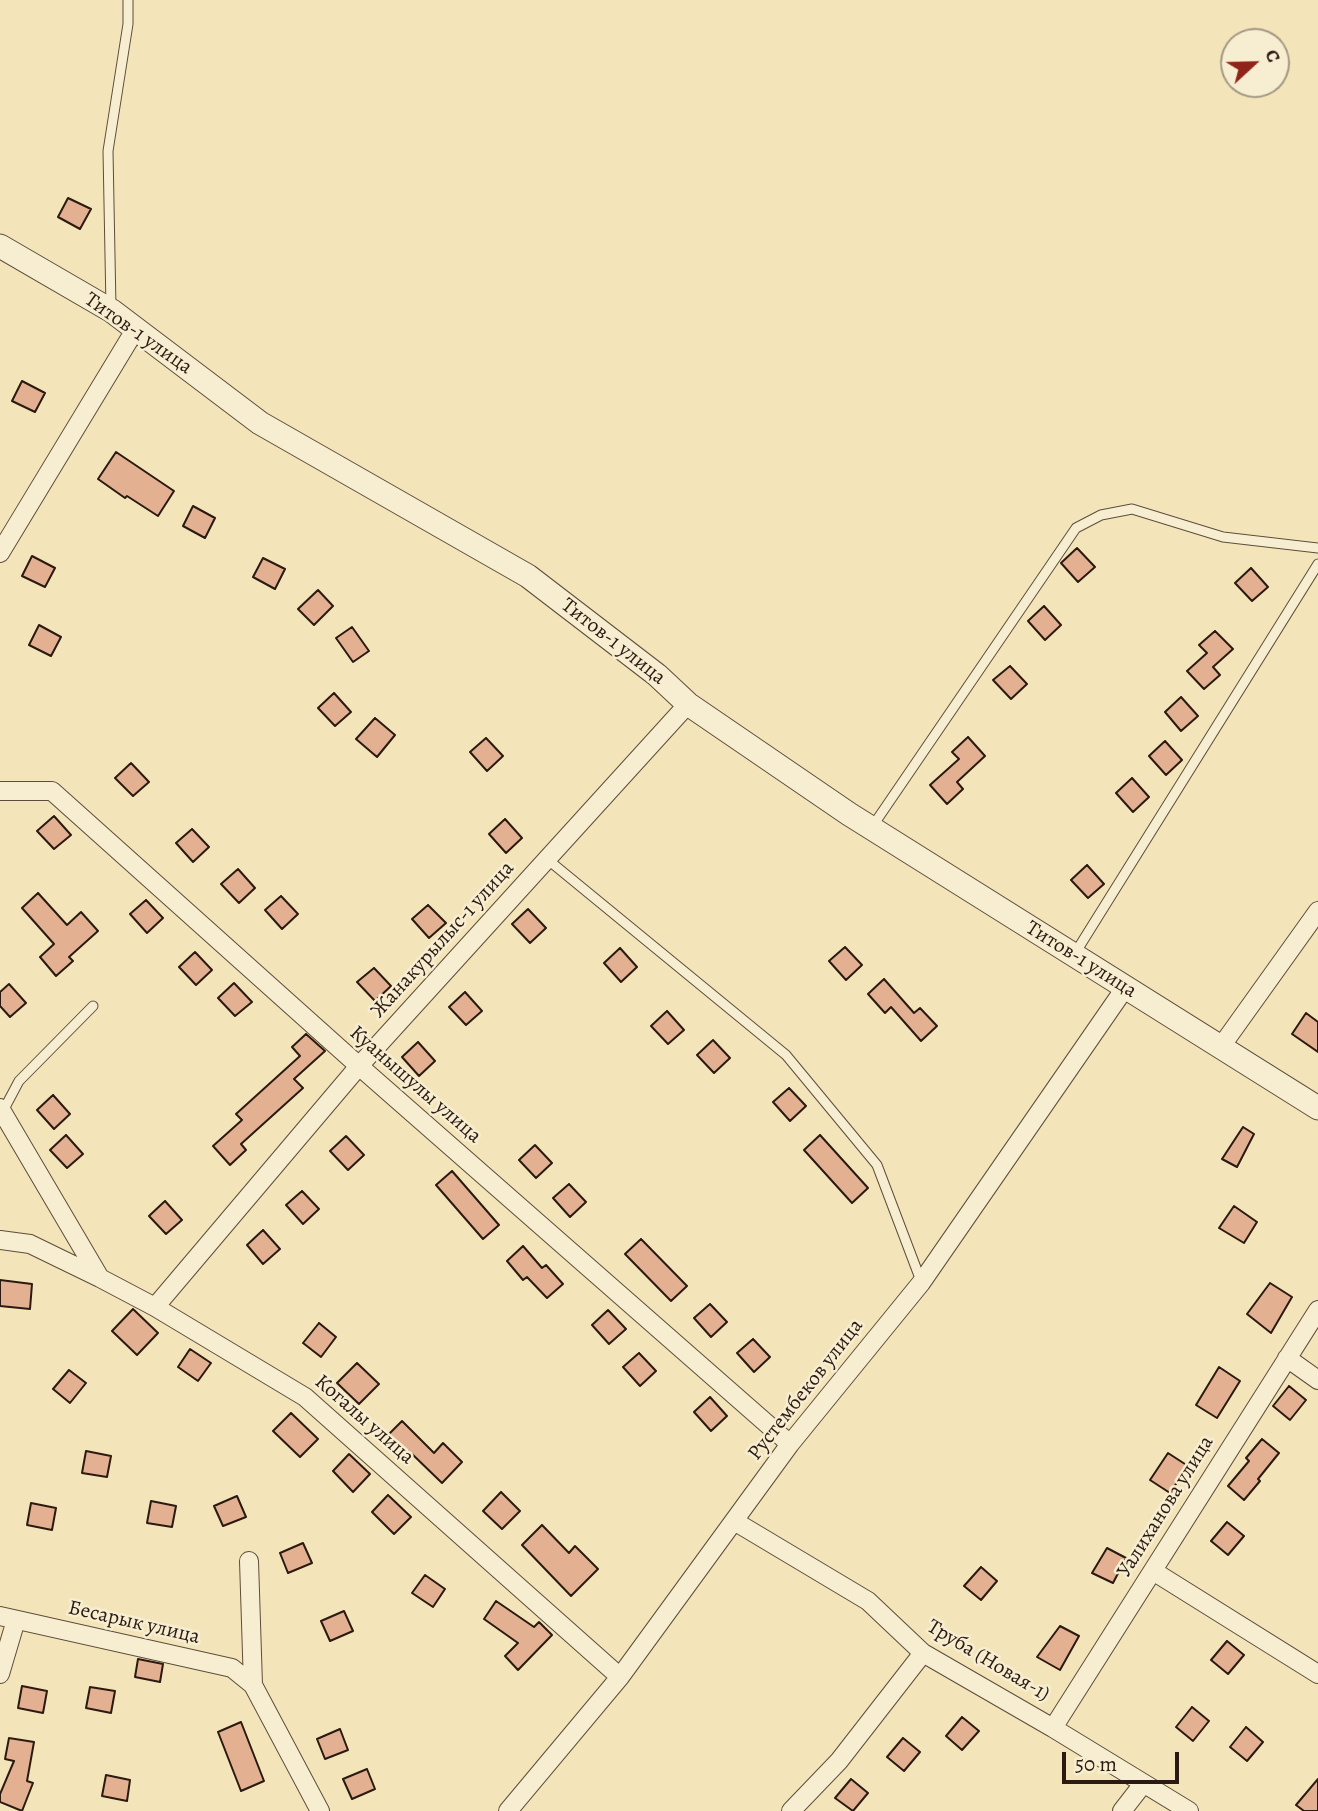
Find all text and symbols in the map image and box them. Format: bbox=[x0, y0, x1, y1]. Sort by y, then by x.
north arrow bbox=[1220, 28, 1290, 98]
text: С bbox=[1258, 46, 1287, 66]
street label: Титов-1 улица bbox=[79, 288, 197, 380]
street label: Титов-1 улица bbox=[556, 593, 670, 691]
street label: Жанакурылыс-1 улица bbox=[366, 856, 520, 1024]
street label: Титов-1 улица bbox=[1021, 916, 1141, 1004]
street label: Куанышулы улица bbox=[344, 1021, 486, 1149]
street label: Рустембеков улица bbox=[743, 1314, 869, 1466]
street label: Когалы улица bbox=[309, 1370, 419, 1470]
street label: Уалиханова улица bbox=[1112, 1431, 1220, 1583]
street label: Бесарык улица bbox=[66, 1596, 202, 1650]
street label: Труба (Новая-1) bbox=[922, 1615, 1054, 1707]
scale bar bbox=[1066, 1738, 1183, 1782]
text: 50 m bbox=[1075, 1750, 1117, 1778]

